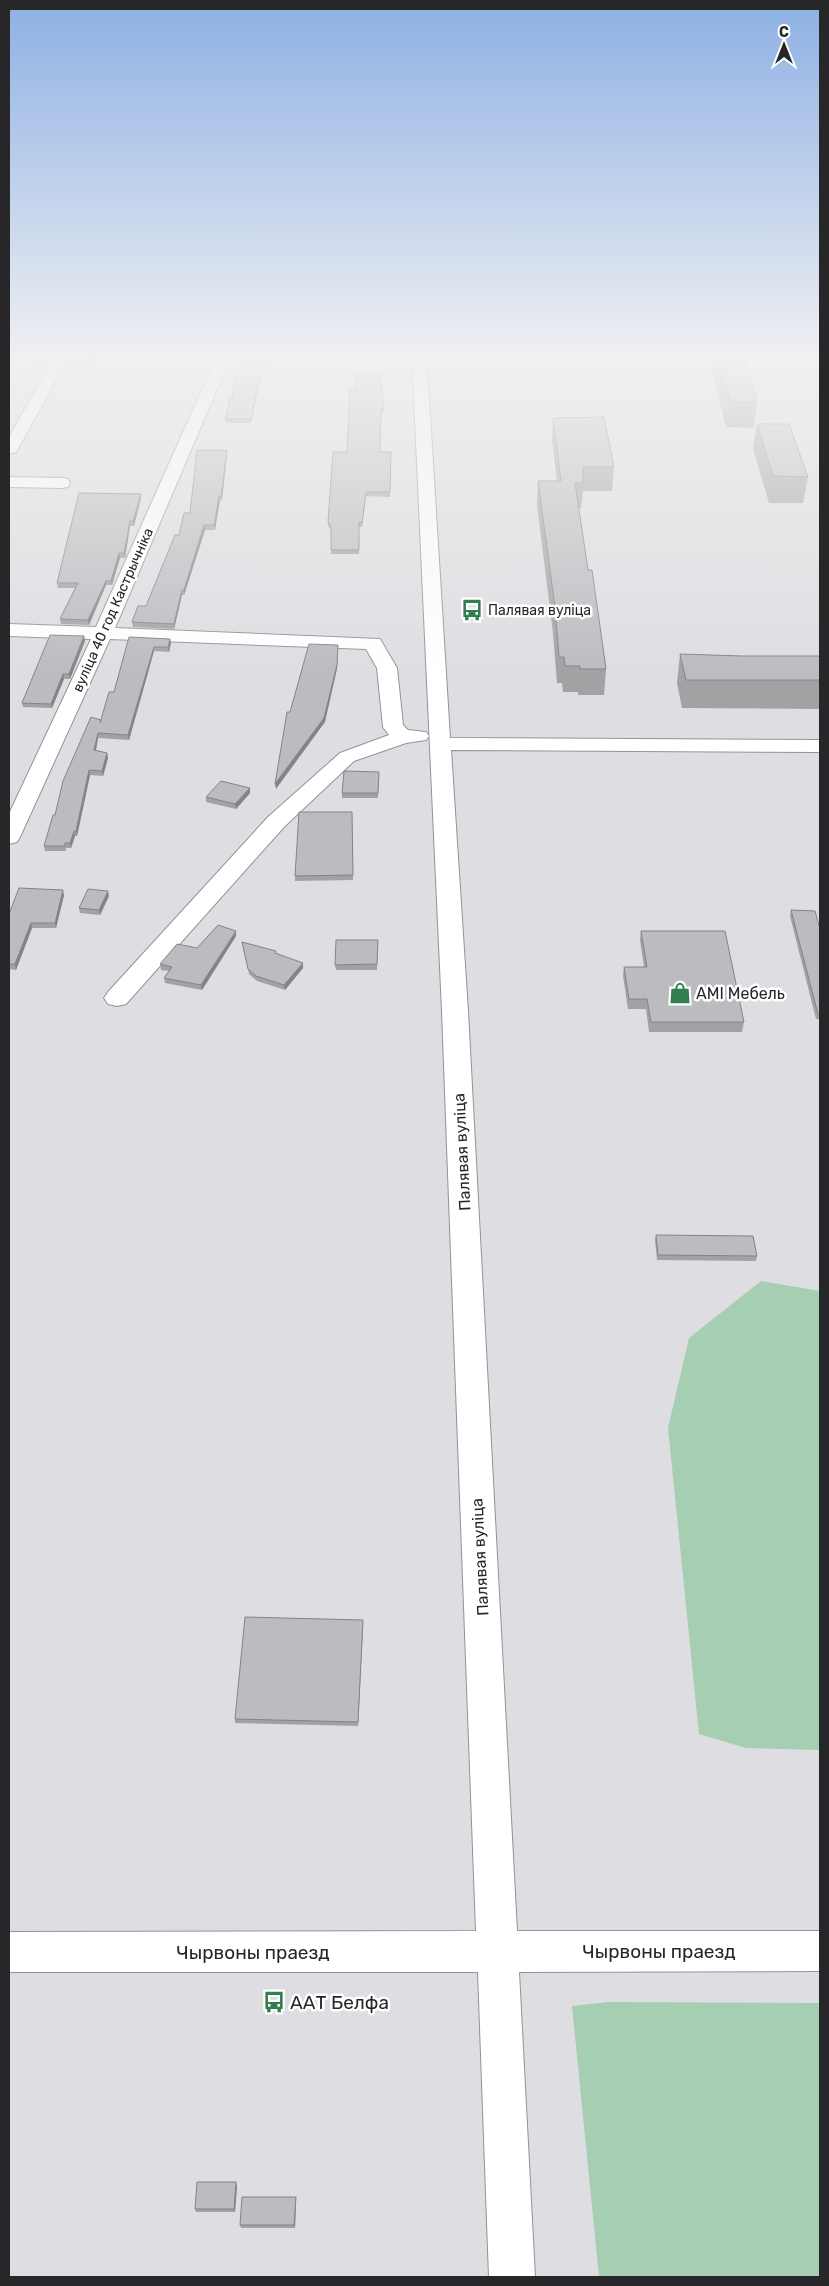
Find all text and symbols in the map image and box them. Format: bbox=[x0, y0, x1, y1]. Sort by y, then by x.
north arrow bbox=[759, 20, 809, 70]
text: С bbox=[779, 24, 789, 41]
street label: вуліца 40 год Кастрычніка bbox=[69, 525, 157, 695]
bus stop icon: Палявая вуліца bbox=[459, 597, 485, 623]
place label: Палявая вуліца bbox=[488, 602, 591, 619]
shop icon: AMI Мебель bbox=[667, 980, 693, 1006]
place label: AMI Мебель bbox=[696, 984, 785, 1003]
street label: Палявая вуліца bbox=[449, 1093, 475, 1211]
street label: Палявая вуліца bbox=[467, 1498, 493, 1616]
street label: Чырвоны праезд bbox=[582, 1940, 736, 1963]
street label: Чырвоны праезд bbox=[176, 1941, 330, 1964]
bus stop icon: ААТ Белфа bbox=[261, 1989, 287, 2015]
place label: ААТ Белфа bbox=[290, 1991, 389, 2014]

